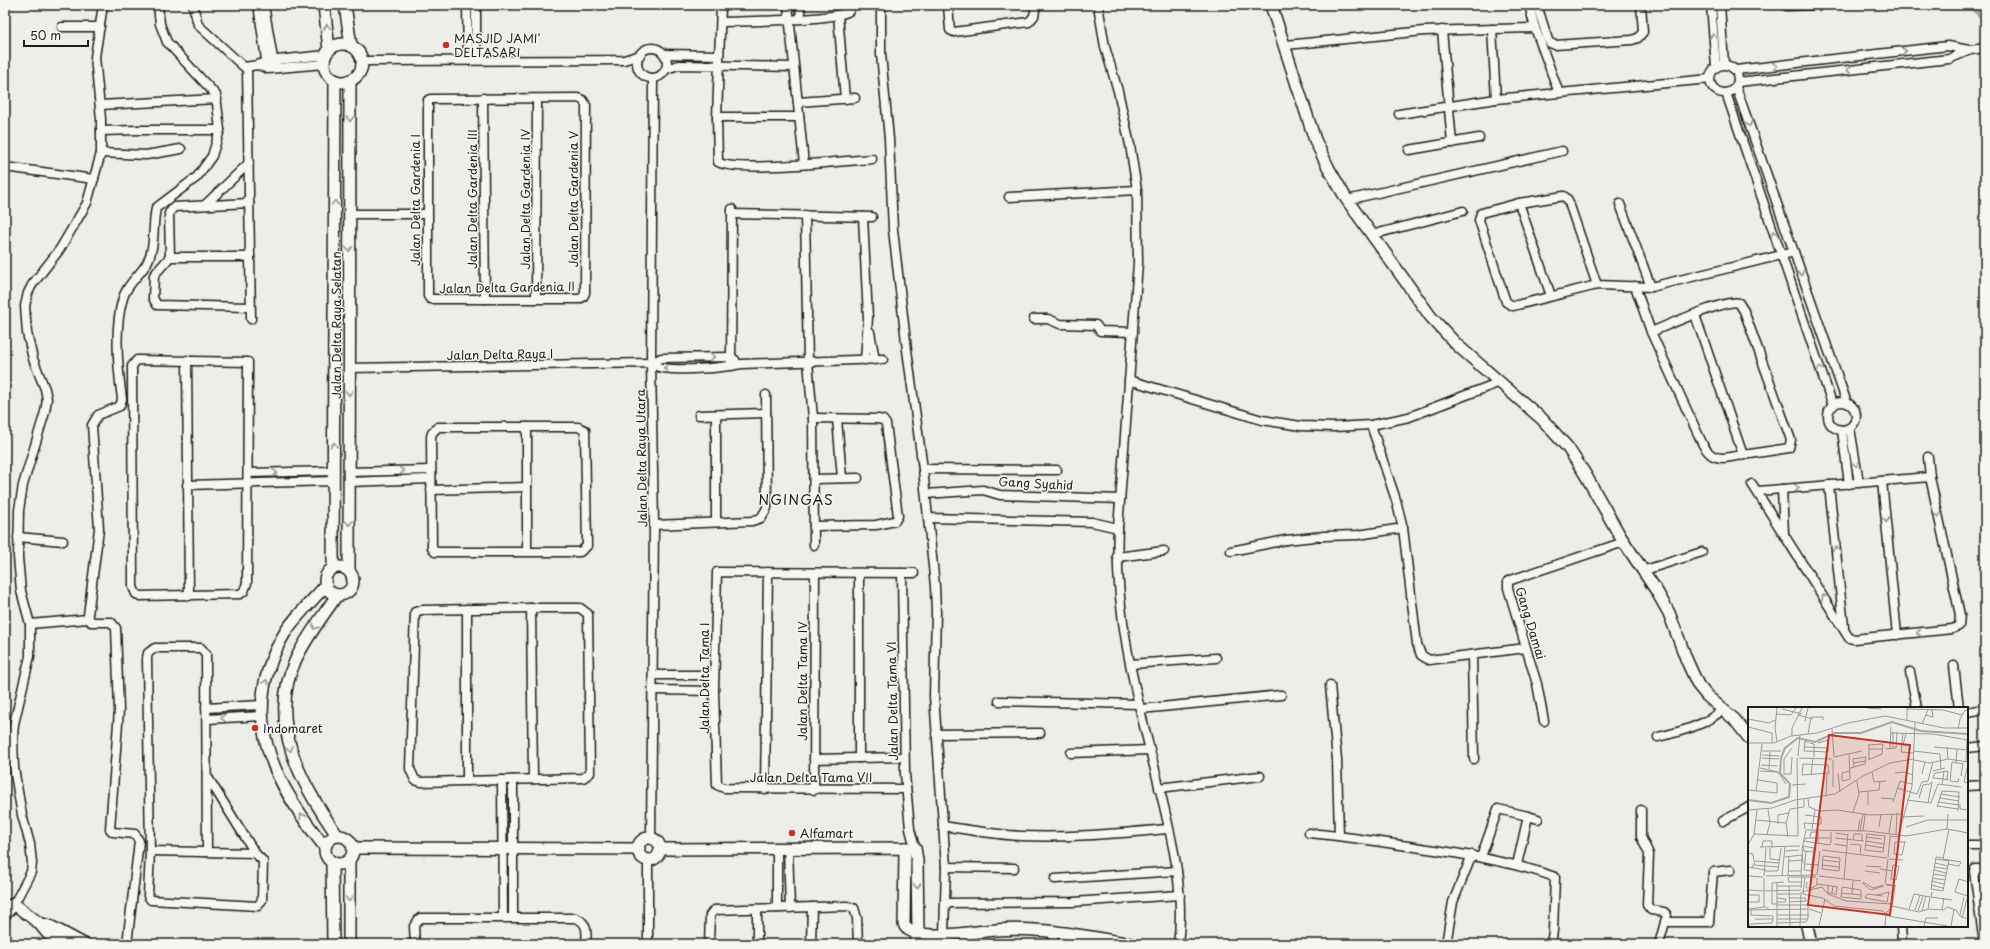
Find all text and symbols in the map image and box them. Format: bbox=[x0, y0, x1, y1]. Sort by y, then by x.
scale bar bbox=[24, 22, 88, 48]
one-way arrow bbox=[322, 24, 331, 30]
text: 50 m bbox=[30, 26, 61, 44]
place label: MASJID JAMI' DELTASARI bbox=[454, 29, 541, 61]
one-way arrow bbox=[1709, 33, 1718, 39]
marker: MASJID JAMI' DELTASARI bbox=[441, 40, 451, 50]
one-way arrow bbox=[1901, 47, 1907, 56]
one-way arrow bbox=[1771, 61, 1778, 70]
one-way arrow bbox=[1846, 65, 1852, 74]
one-way arrow bbox=[346, 116, 354, 122]
one-way arrow bbox=[1744, 120, 1753, 127]
street label: Jalan Delta Gardenia III bbox=[463, 129, 481, 269]
street label: Jalan Delta Gardenia IV bbox=[516, 129, 534, 269]
street label: Jalan Delta Gardenia V bbox=[564, 131, 582, 267]
street label: Jalan Delta Gardenia I bbox=[406, 134, 424, 266]
one-way arrow bbox=[331, 200, 339, 206]
one-way arrow bbox=[1770, 229, 1778, 236]
one-way arrow bbox=[345, 246, 353, 252]
street label: Jalan Delta Raya Selatan bbox=[327, 251, 345, 399]
one-way arrow bbox=[1797, 269, 1805, 276]
street label: Jalan Delta Gardenia II bbox=[439, 277, 575, 297]
street label: Jalan Delta Raya I bbox=[447, 344, 553, 364]
one-way arrow bbox=[709, 353, 715, 361]
one-way arrow bbox=[663, 363, 669, 372]
one-way arrow bbox=[1817, 366, 1825, 373]
street label: Jalan Delta Raya Utara bbox=[631, 388, 651, 527]
one-way arrow bbox=[345, 390, 353, 396]
one-way arrow bbox=[330, 442, 338, 448]
one-way arrow bbox=[1851, 461, 1860, 467]
one-way arrow bbox=[399, 467, 405, 475]
one-way arrow bbox=[272, 468, 278, 477]
street label: Gang Syahid bbox=[998, 472, 1074, 494]
one-way arrow bbox=[1794, 483, 1800, 492]
district label: NGINGAS bbox=[758, 489, 834, 510]
one-way arrow bbox=[1934, 512, 1942, 518]
one-way arrow bbox=[1881, 517, 1890, 523]
one-way arrow bbox=[345, 520, 353, 526]
one-way arrow bbox=[1832, 546, 1841, 552]
street label: Gang Damai bbox=[1511, 585, 1551, 661]
one-way arrow bbox=[1821, 594, 1829, 601]
street label: Jalan Delta Tama IV bbox=[793, 621, 811, 741]
one-way arrow bbox=[312, 623, 320, 630]
street label: Jalan Delta Tama I bbox=[695, 623, 713, 733]
one-way arrow bbox=[1916, 628, 1922, 637]
street label: Jalan Delta Tama VI bbox=[882, 641, 902, 761]
one-way arrow bbox=[261, 678, 270, 685]
inset map bbox=[1748, 707, 1968, 927]
one-way arrow bbox=[220, 713, 226, 722]
place label: Indomaret bbox=[263, 719, 323, 737]
marker: Indomaret bbox=[250, 723, 260, 733]
one-way arrow bbox=[285, 746, 294, 753]
street label: Jalan Delta Tama VII bbox=[750, 768, 872, 786]
one-way arrow bbox=[299, 813, 307, 820]
place label: Alfamart bbox=[800, 824, 853, 842]
marker: Alfamart bbox=[787, 828, 797, 838]
one-way arrow bbox=[913, 883, 921, 889]
one-way arrow bbox=[345, 896, 353, 902]

